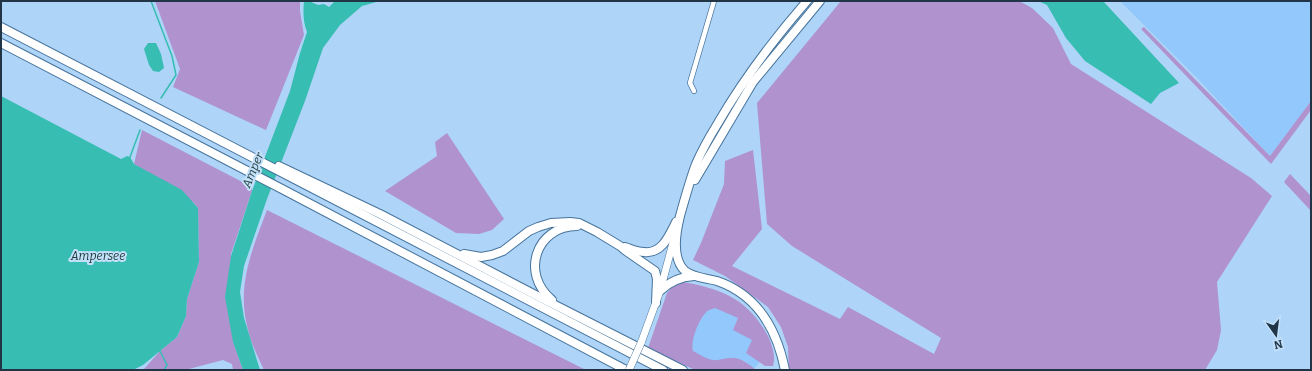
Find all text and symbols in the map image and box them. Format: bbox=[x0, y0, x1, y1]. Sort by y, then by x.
water label: Amper bbox=[239, 149, 267, 191]
water label: Ampersee bbox=[70, 249, 125, 263]
north arrow bbox=[1256, 315, 1296, 355]
text: N bbox=[1272, 337, 1284, 352]

